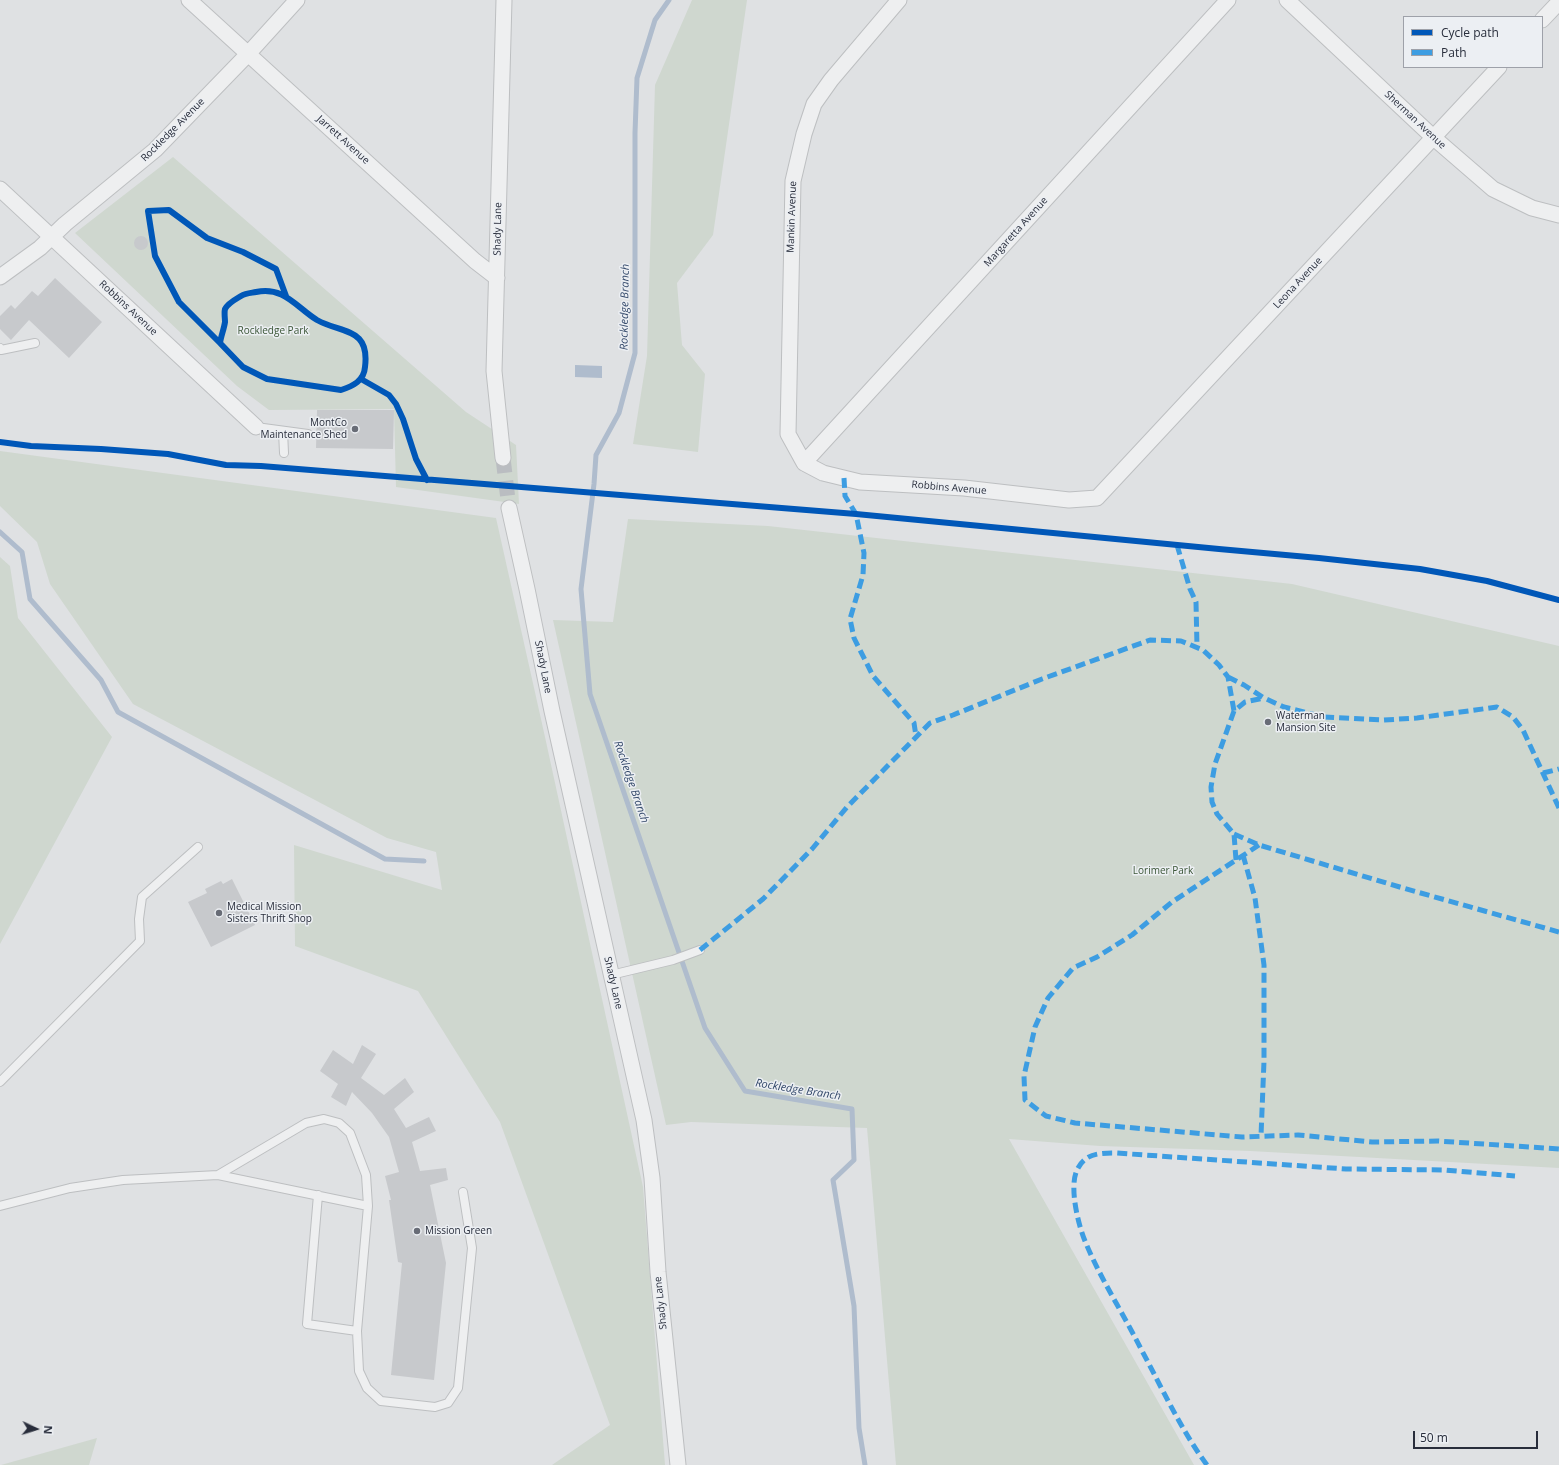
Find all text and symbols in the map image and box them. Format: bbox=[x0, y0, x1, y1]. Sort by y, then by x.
legend bbox=[1403, 16, 1543, 68]
text: Cycle path bbox=[1441, 24, 1499, 41]
text: Path bbox=[1441, 44, 1467, 61]
street label: Sherman Avenue bbox=[1382, 88, 1448, 152]
street label: Rockledge Avenue bbox=[139, 96, 207, 164]
street label: Jarrett Avenue bbox=[314, 113, 372, 167]
street label: Mankin Avenue bbox=[785, 181, 799, 253]
street label: Margaretta Avenue bbox=[982, 195, 1050, 269]
street label: Shady Lane bbox=[492, 202, 504, 256]
street label: Leona Avenue bbox=[1271, 255, 1325, 311]
water label: Rockledge Branch bbox=[618, 264, 632, 350]
street label: Robbins Avenue bbox=[96, 278, 160, 338]
park label: Rockledge Park bbox=[237, 325, 309, 337]
place label: MontCo Maintenance Shed bbox=[260, 417, 347, 440]
marker: MontCo Maintenance Shed bbox=[350, 424, 360, 434]
street label: Robbins Avenue bbox=[911, 479, 987, 497]
street label: Shady Lane bbox=[532, 640, 554, 694]
place label: Waterman Mansion Site bbox=[1276, 710, 1336, 734]
marker: Waterman Mansion Site bbox=[1263, 717, 1273, 727]
water label: Rockledge Branch bbox=[611, 739, 651, 825]
park label: Lorimer Park bbox=[1133, 865, 1193, 877]
place label: Medical Mission Sisters Thrift Shop bbox=[227, 901, 312, 924]
marker: Medical Mission Sisters Thrift Shop bbox=[214, 908, 224, 918]
street label: Shady Lane bbox=[601, 956, 625, 1010]
water label: Rockledge Branch bbox=[754, 1077, 842, 1103]
place label: Mission Green bbox=[425, 1225, 492, 1237]
marker: Mission Green bbox=[412, 1226, 422, 1236]
street label: Shady Lane bbox=[652, 1276, 670, 1330]
north arrow bbox=[16, 1409, 56, 1449]
scale bar bbox=[1415, 1423, 1540, 1449]
text: N bbox=[41, 1425, 56, 1435]
text: 50 m bbox=[1420, 1429, 1448, 1446]

